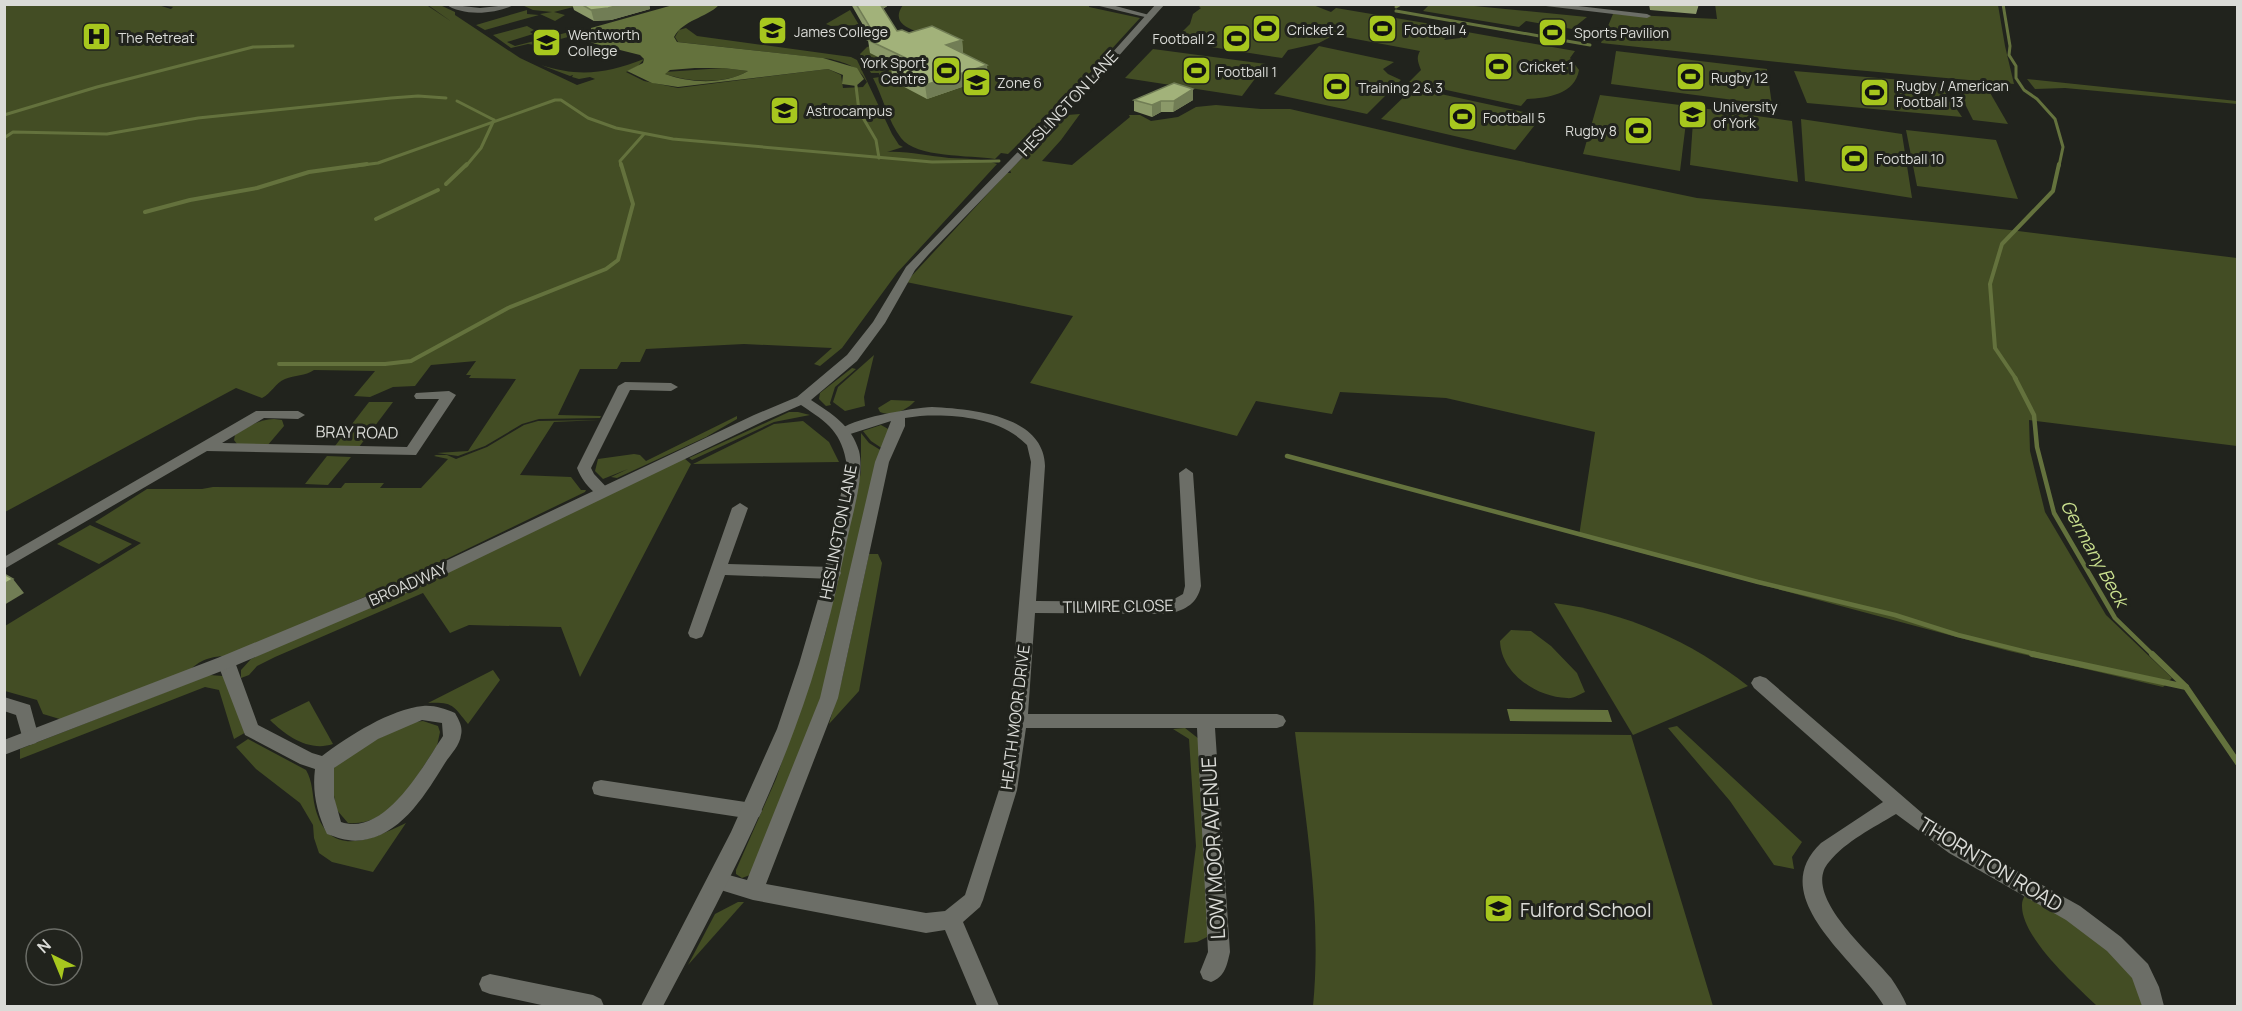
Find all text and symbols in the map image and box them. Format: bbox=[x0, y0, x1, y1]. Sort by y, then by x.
sports icon: Cricket 2 bbox=[1250, 13, 1282, 45]
sports icon: Football 4 bbox=[1367, 13, 1399, 45]
school or university icon: James College bbox=[757, 15, 789, 47]
sports icon: Sports Pavilion bbox=[1537, 16, 1569, 48]
place label: Cricket 2 bbox=[1287, 20, 1344, 39]
place label: Football 4 bbox=[1404, 20, 1467, 39]
hospital icon: The Retreat bbox=[81, 21, 113, 53]
place label: James College bbox=[794, 22, 888, 41]
sports icon: Football 2 bbox=[1220, 22, 1252, 54]
place label: Sports Pavilion bbox=[1574, 23, 1669, 42]
place label: Wentworth College bbox=[568, 25, 640, 60]
school or university icon: Wentworth College bbox=[531, 26, 563, 58]
place label: The Retreat bbox=[118, 28, 195, 47]
place label: Football 2 bbox=[1153, 29, 1215, 48]
street label: HESLINGTON LANE bbox=[1013, 45, 1123, 161]
sports icon: Cricket 1 bbox=[1482, 50, 1514, 82]
place label: York Sport Centre bbox=[860, 53, 926, 88]
sports icon: York Sport Centre bbox=[931, 54, 963, 86]
sports icon: Football 1 bbox=[1180, 55, 1212, 87]
place label: Cricket 1 bbox=[1519, 57, 1574, 76]
sports icon: Rugby 12 bbox=[1674, 61, 1706, 93]
place label: Football 1 bbox=[1217, 62, 1277, 81]
school or university icon: Zone 6 bbox=[960, 66, 992, 98]
place label: Rugby 12 bbox=[1711, 68, 1768, 87]
sports icon: Training 2 & 3 bbox=[1321, 71, 1353, 103]
place label: Zone 6 bbox=[997, 73, 1042, 92]
place label: Rugby / American Football 13 bbox=[1896, 76, 2009, 111]
sports icon: Rugby / American Football 13 bbox=[1859, 77, 1891, 109]
place label: Training 2 & 3 bbox=[1358, 78, 1443, 97]
school or university icon: Astrocampus bbox=[769, 94, 801, 126]
place label: University of York bbox=[1713, 97, 1778, 132]
school or university icon: University of York bbox=[1676, 98, 1708, 130]
place label: Astrocampus bbox=[806, 101, 892, 120]
sports icon: Football 5 bbox=[1446, 101, 1478, 133]
place label: Football 5 bbox=[1483, 108, 1546, 127]
sports icon: Rugby 8 bbox=[1622, 114, 1654, 146]
place label: Rugby 8 bbox=[1565, 121, 1617, 140]
sports icon: Football 10 bbox=[1839, 142, 1871, 174]
place label: Football 10 bbox=[1876, 149, 1944, 168]
street label: BRAY ROAD bbox=[315, 420, 399, 444]
street label: HESLINGTON LANE bbox=[814, 463, 862, 601]
water label: Germany Beck bbox=[2056, 495, 2136, 613]
street label: BROADWAY bbox=[365, 557, 451, 611]
street label: TILMIRE CLOSE bbox=[1062, 594, 1174, 618]
street label: HEATH MOOR DRIVE bbox=[995, 643, 1035, 791]
street label: LOW MOOR AVENUE bbox=[1195, 756, 1231, 940]
street label: THORNTON ROAD bbox=[1914, 810, 2068, 918]
school or university icon: Fulford School bbox=[1483, 893, 1515, 925]
place label: Fulford School bbox=[1520, 896, 1652, 923]
north arrow bbox=[24, 927, 84, 987]
text: N bbox=[32, 934, 55, 958]

